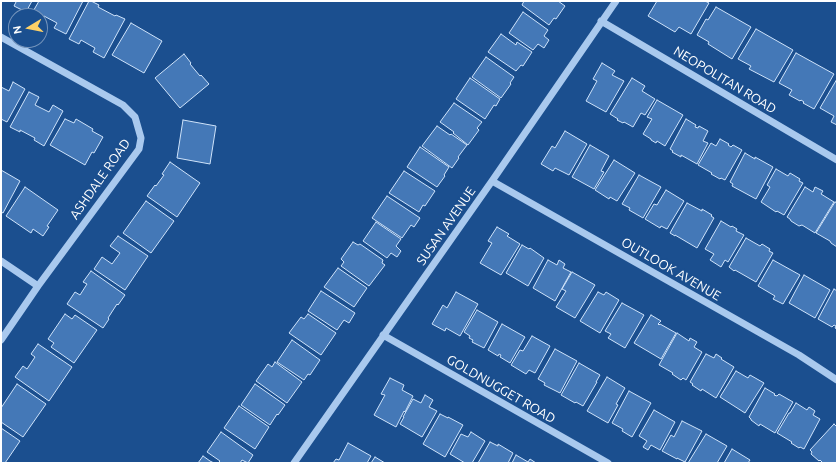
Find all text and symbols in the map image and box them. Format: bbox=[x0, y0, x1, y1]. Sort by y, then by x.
north arrow bbox=[8, 8, 48, 48]
text: N bbox=[11, 25, 24, 35]
street label: NEOPOLITAN ROAD bbox=[671, 43, 779, 117]
street label: ASHDALE ROAD bbox=[66, 136, 134, 222]
street label: SUSAN AVENUE bbox=[413, 184, 479, 268]
street label: OUTLOOK AVENUE bbox=[618, 234, 724, 304]
street label: GOLDNUGGET ROAD bbox=[444, 351, 558, 427]

